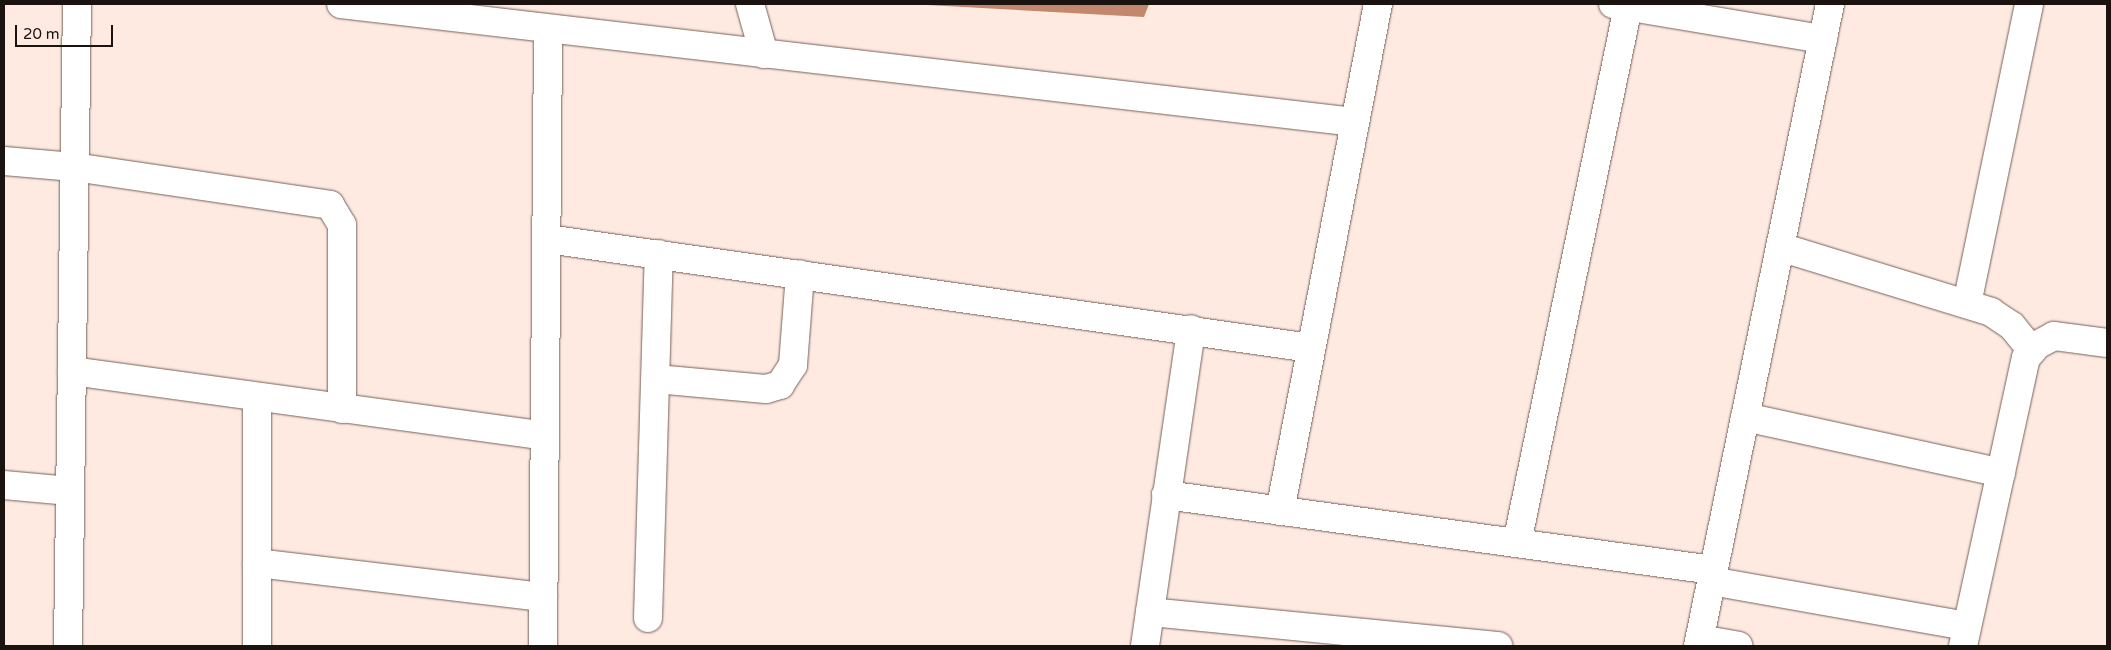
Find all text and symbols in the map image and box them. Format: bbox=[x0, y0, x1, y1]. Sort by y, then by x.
scale bar bbox=[18, 15, 115, 47]
text: 20 m bbox=[23, 25, 60, 43]

